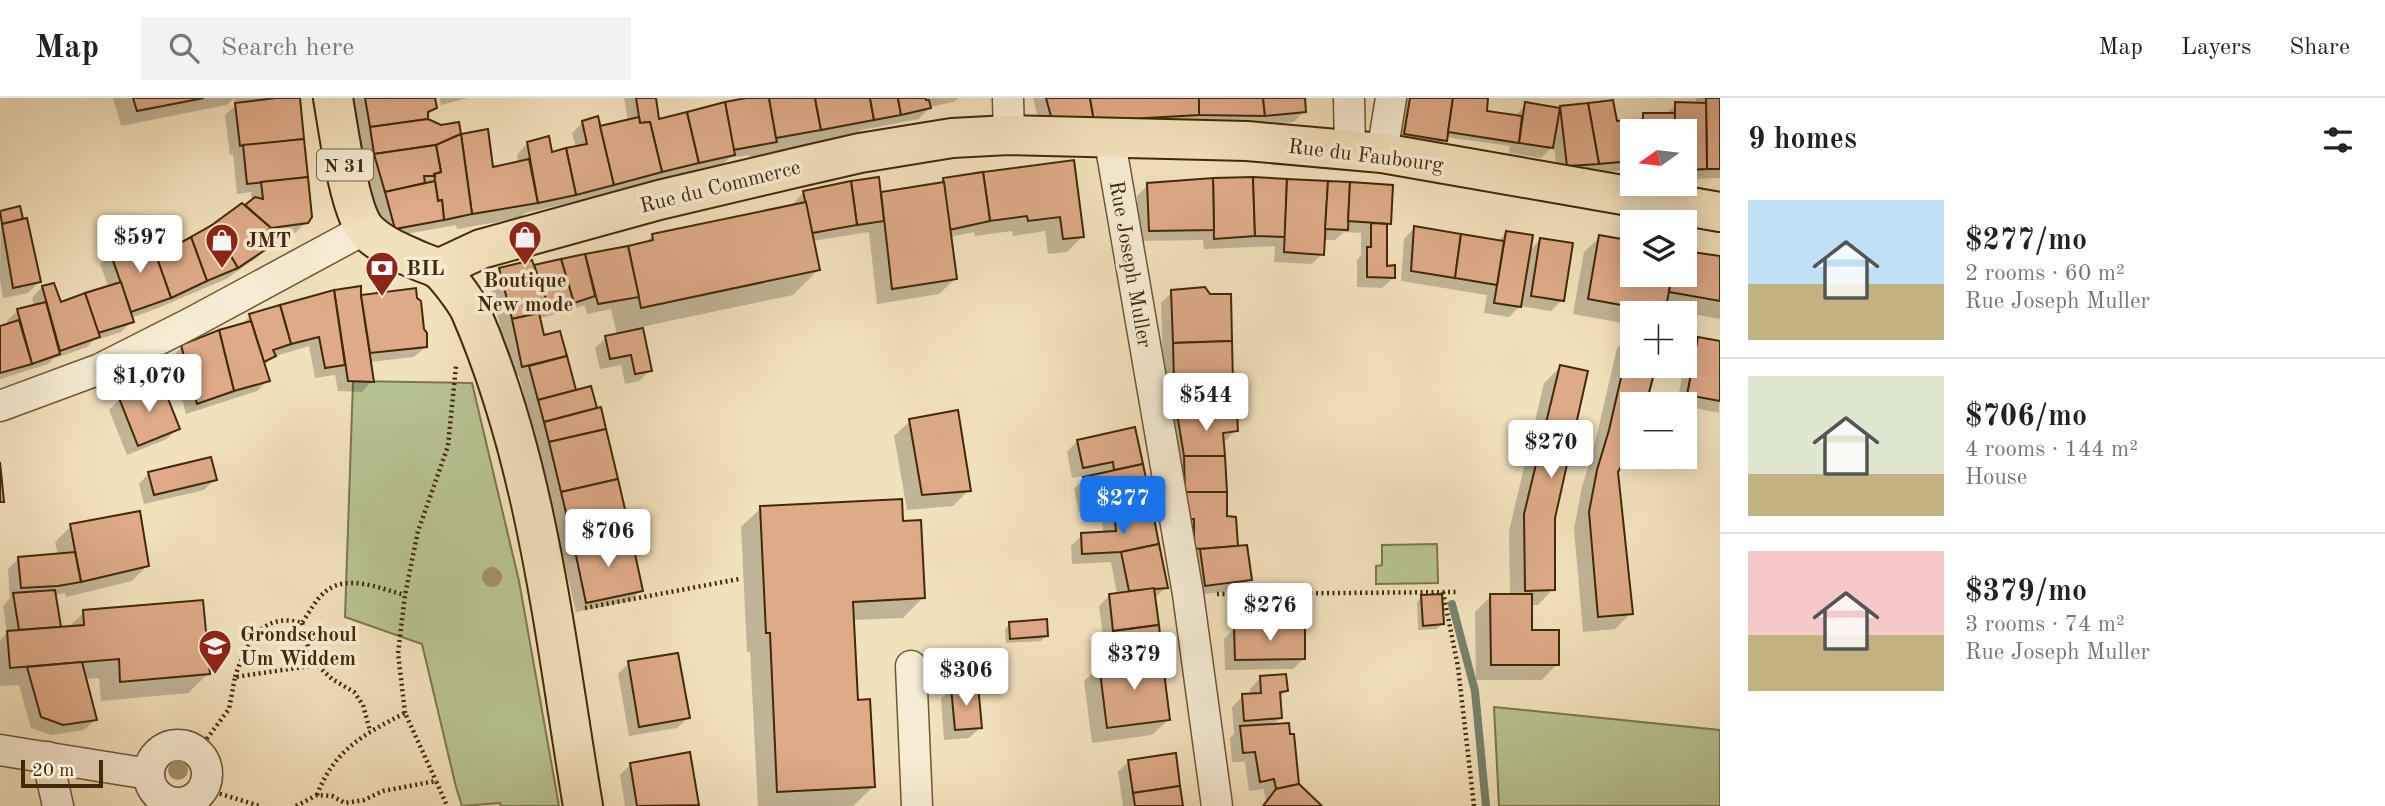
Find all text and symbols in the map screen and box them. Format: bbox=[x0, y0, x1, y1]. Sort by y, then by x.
search box bbox=[141, 17, 631, 80]
icon: search bbox=[165, 29, 203, 67]
text: Map bbox=[35, 32, 99, 65]
text: Search here bbox=[221, 35, 354, 61]
text: Map bbox=[2099, 36, 2143, 60]
text: Layers bbox=[2181, 36, 2251, 60]
text: Share bbox=[2289, 36, 2350, 60]
north arrow bbox=[1620, 119, 1698, 196]
map controls bbox=[1620, 119, 1697, 469]
icon: filters bbox=[2319, 121, 2357, 159]
text: 9 homes bbox=[1748, 125, 1857, 155]
street label: Rue du Faubourg bbox=[1287, 137, 1445, 177]
road number: N 31 bbox=[317, 150, 373, 180]
street label: Rue du Commerce bbox=[638, 157, 803, 218]
street label: Rue Joseph Muller bbox=[1105, 179, 1155, 350]
button: layers bbox=[1620, 210, 1697, 287]
pin: $597 bbox=[99, 216, 181, 275]
shop icon: Boutique New mode bbox=[506, 218, 544, 267]
shop icon: JMT bbox=[203, 221, 241, 270]
text: $597 bbox=[113, 226, 167, 249]
text: $277/mo bbox=[1965, 226, 2087, 256]
icon: home bbox=[1804, 228, 1888, 312]
place label: JMT bbox=[246, 231, 291, 252]
bank icon: BIL bbox=[363, 249, 401, 298]
place label: BIL bbox=[406, 259, 444, 280]
text: 2 rooms · 60 m² bbox=[1965, 262, 2125, 285]
place label: Boutique New mode bbox=[477, 271, 573, 316]
text: Rue Joseph Muller bbox=[1965, 290, 2150, 313]
button: + bbox=[1620, 301, 1697, 378]
pin: $1,070 bbox=[92, 354, 206, 414]
text: $1,070 bbox=[112, 365, 186, 388]
pin: $544 bbox=[1165, 374, 1247, 433]
text: $544 bbox=[1179, 384, 1233, 407]
button: − bbox=[1620, 392, 1697, 469]
text: $706/mo bbox=[1965, 402, 2087, 432]
icon: home bbox=[1804, 404, 1888, 488]
pin: $270 bbox=[1510, 420, 1592, 480]
text: $270 bbox=[1524, 431, 1578, 454]
text: 4 rooms · 144 m² bbox=[1965, 438, 2138, 461]
text: House bbox=[1965, 466, 2027, 489]
pin: $277 bbox=[1082, 476, 1164, 536]
text: $277 bbox=[1096, 487, 1150, 510]
pin: $706 bbox=[567, 510, 649, 569]
text: $706 bbox=[581, 520, 635, 543]
text: $379/mo bbox=[1965, 577, 2087, 607]
icon: home bbox=[1804, 579, 1888, 663]
pin: $276 bbox=[1229, 584, 1311, 643]
text: $276 bbox=[1243, 594, 1297, 617]
text: 3 rooms · 74 m² bbox=[1965, 613, 2125, 636]
place label: Grondschoul Um Widdem bbox=[240, 625, 357, 670]
school or university icon: Grondschoul Um Widdem bbox=[196, 627, 234, 676]
pin: $379 bbox=[1093, 632, 1175, 692]
text: Rue Joseph Muller bbox=[1965, 641, 2150, 664]
text: $379 bbox=[1107, 643, 1161, 666]
pin: $306 bbox=[925, 648, 1007, 708]
text: $306 bbox=[939, 659, 993, 682]
scale bar bbox=[21, 757, 103, 789]
text: 20 m bbox=[32, 762, 74, 781]

